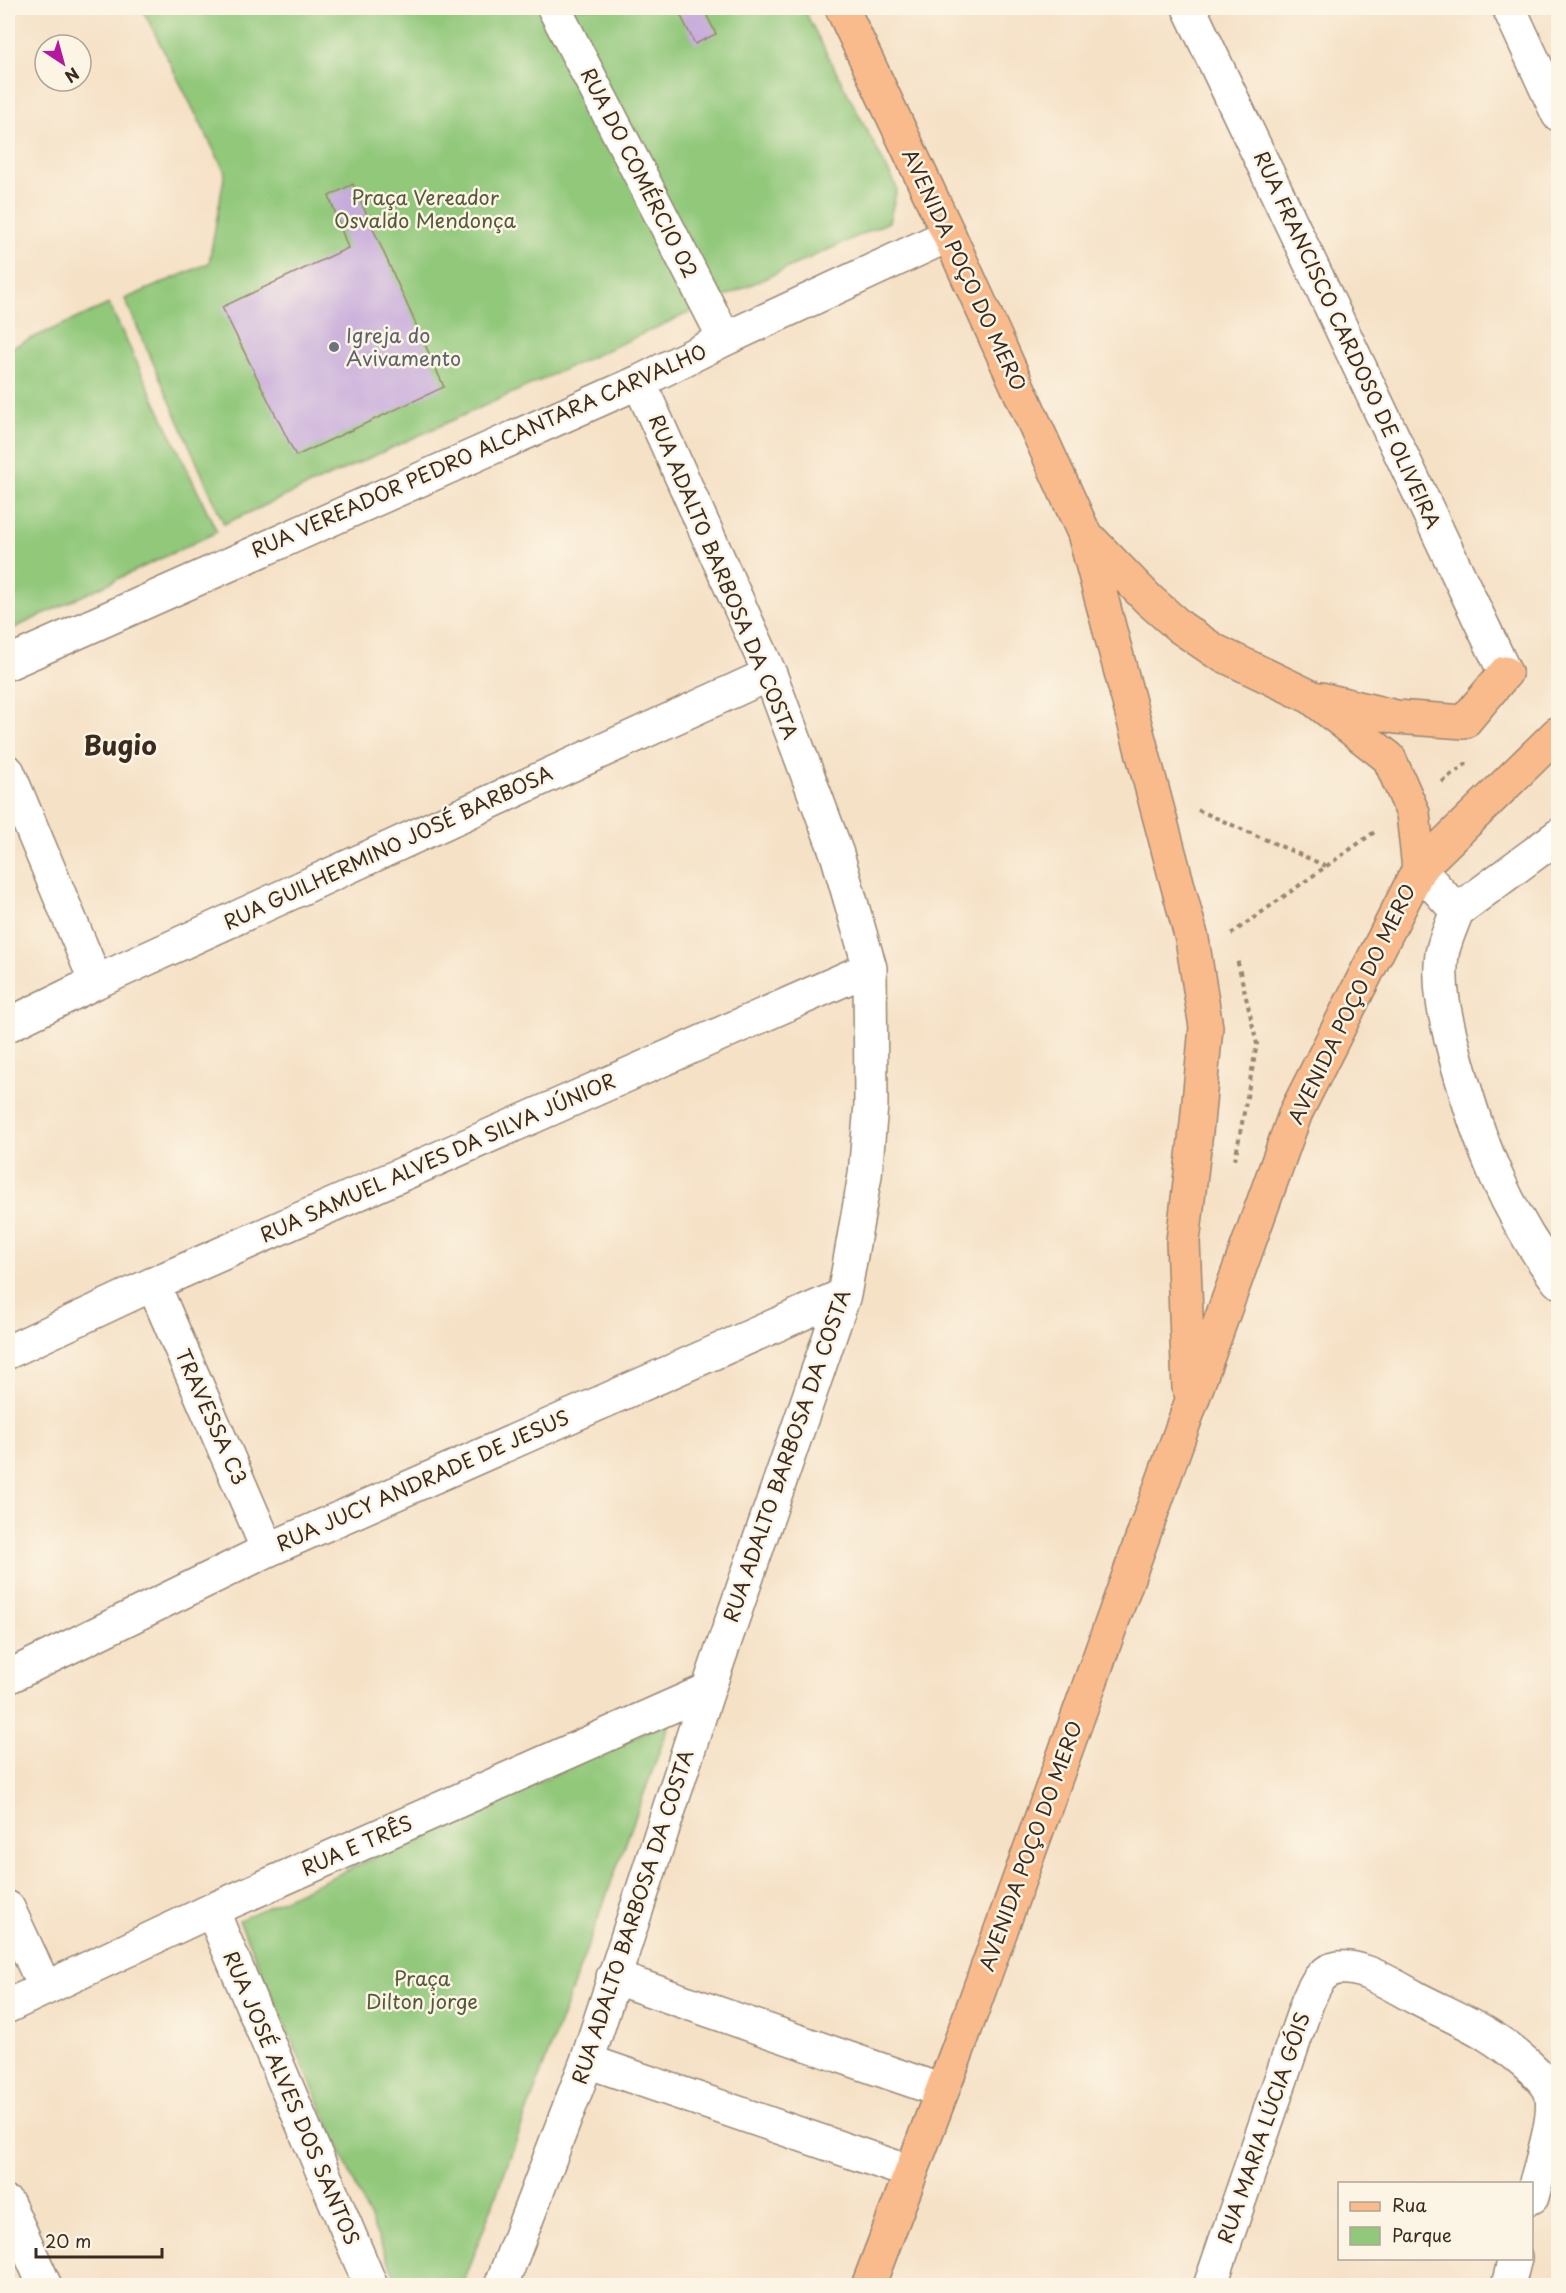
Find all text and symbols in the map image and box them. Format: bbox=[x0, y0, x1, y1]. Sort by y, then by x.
north arrow bbox=[33, 33, 93, 93]
street label: RUA DO COMÉRCIO 02 bbox=[574, 62, 706, 283]
text: N bbox=[60, 63, 85, 89]
street label: AVENIDA POÇO DO MERO bbox=[895, 144, 1034, 396]
street label: RUA FRANCISCO CARDOSO DE OLIVEIRA bbox=[1247, 146, 1449, 533]
park label: Praça Vereador Osvaldo Mendonça bbox=[334, 182, 517, 235]
place label: Igreja do Avivamento bbox=[346, 320, 461, 373]
street label: RUA VEREADOR PEDRO ALCANTARA CARVALHO bbox=[246, 336, 711, 565]
marker: Igreja do Avivamento bbox=[327, 340, 341, 354]
street label: RUA ADALTO BARBOSA DA COSTA bbox=[642, 410, 806, 744]
district label: Bugio bbox=[83, 725, 157, 764]
street label: RUA GUILHERMINO JOSÉ BARBOSA bbox=[218, 757, 557, 937]
street label: AVENIDA POÇO DO MERO bbox=[1280, 878, 1422, 1129]
street label: RUA SAMUEL ALVES DA SILVA JÚNIOR bbox=[255, 1065, 620, 1249]
street label: RUA ADALTO BARBOSA DA COSTA bbox=[715, 1285, 857, 1626]
street label: TRAVESSA C3 bbox=[168, 1344, 255, 1489]
street label: RUA JUCY ANDRADE DE JESUS bbox=[271, 1402, 574, 1558]
street label: AVENIDA POÇO DO MERO bbox=[971, 1716, 1089, 1975]
street label: RUA ADALTO BARBOSA DA COSTA bbox=[564, 1746, 700, 2088]
street label: RUA E TRÊS bbox=[296, 1807, 417, 1883]
street label: RUA JOSÉ ALVES DOS SANTOS bbox=[216, 1946, 368, 2249]
park label: Praça Dilton jorge bbox=[366, 1963, 478, 2016]
street label: RUA MARIA LÚCIA GÓIS bbox=[1209, 2008, 1317, 2247]
legend bbox=[1338, 2182, 1533, 2260]
text: Rua bbox=[1392, 2191, 1427, 2218]
scale bar bbox=[36, 2221, 162, 2259]
text: Parque bbox=[1392, 2221, 1452, 2248]
text: 20 m bbox=[45, 2227, 91, 2254]

